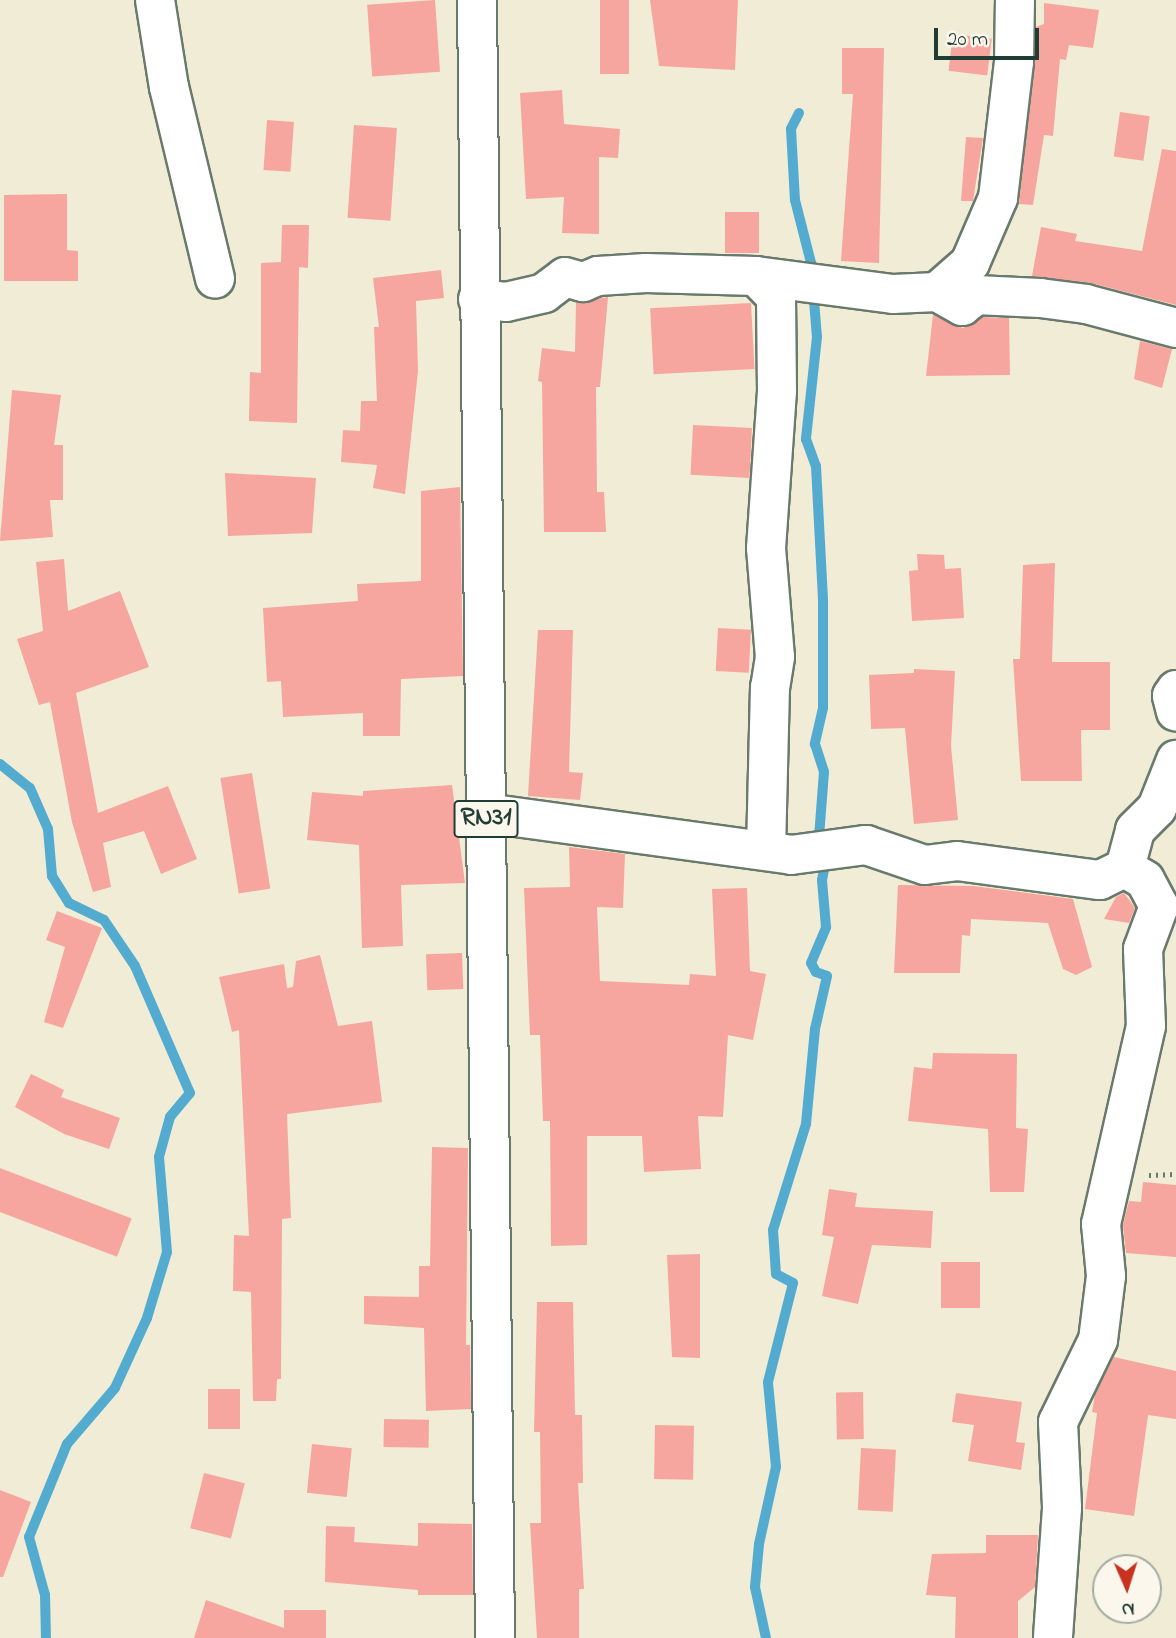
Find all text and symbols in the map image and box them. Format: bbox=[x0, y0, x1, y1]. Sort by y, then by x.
scale bar bbox=[938, 14, 1043, 58]
text: 20 m bbox=[947, 25, 988, 55]
road number: RN31 bbox=[453, 796, 519, 842]
north arrow bbox=[1092, 1554, 1162, 1624]
text: N bbox=[1121, 1595, 1135, 1622]

